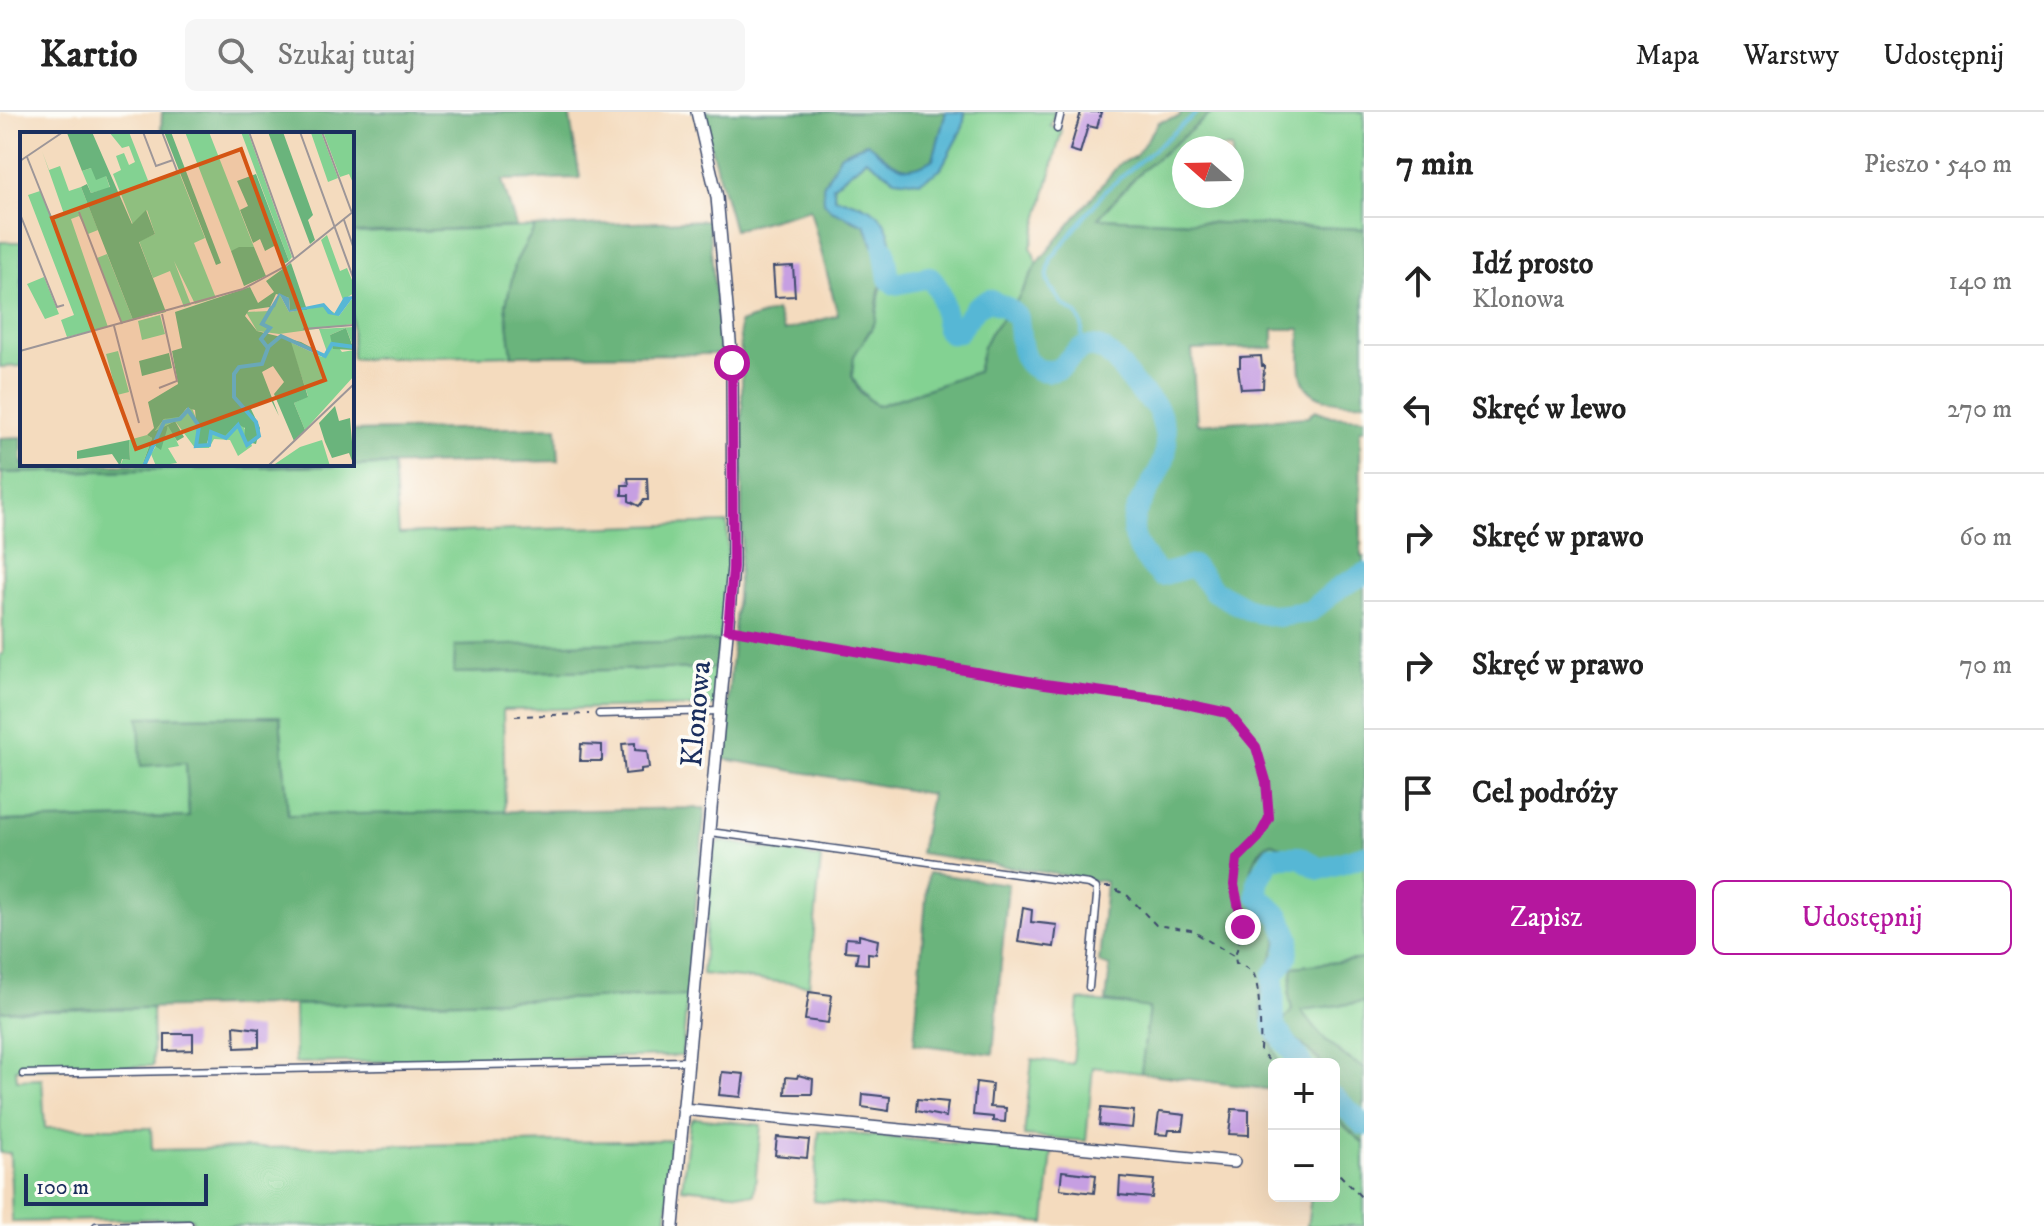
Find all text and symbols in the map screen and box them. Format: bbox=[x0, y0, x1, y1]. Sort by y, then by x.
search box bbox=[185, 19, 745, 91]
text: Kartio bbox=[40, 31, 137, 79]
icon: search bbox=[213, 33, 257, 77]
text: Szukaj tutaj bbox=[277, 37, 415, 74]
text: Mapa bbox=[1636, 38, 1699, 73]
text: Warstwy bbox=[1743, 38, 1839, 73]
text: Udostępnij bbox=[1883, 38, 2004, 73]
inset map bbox=[20, 132, 354, 466]
north arrow bbox=[1172, 136, 1244, 208]
text: 7 min bbox=[1396, 143, 1473, 185]
text: Pieszo · 540 m bbox=[1864, 148, 2012, 181]
text: Idź prosto bbox=[1472, 246, 1593, 283]
icon: ahead bbox=[1396, 259, 1440, 303]
text: 140 m bbox=[1948, 265, 2012, 298]
text: Klonowa bbox=[1472, 283, 1564, 316]
route start bbox=[714, 345, 750, 381]
icon: left bbox=[1396, 387, 1440, 431]
text: Skręć w lewo bbox=[1472, 391, 1626, 428]
text: 270 m bbox=[1947, 393, 2012, 426]
icon: right bbox=[1396, 515, 1440, 559]
text: Skręć w prawo bbox=[1472, 519, 1644, 556]
text: 60 m bbox=[1959, 521, 2012, 554]
icon: right bbox=[1396, 643, 1440, 687]
text: Skręć w prawo bbox=[1472, 647, 1644, 684]
text: 70 m bbox=[1959, 649, 2012, 682]
street label: Klonowa bbox=[674, 659, 720, 769]
icon: arrive bbox=[1396, 771, 1440, 815]
text: Cel podróży bbox=[1472, 775, 1617, 812]
button: Zapisz bbox=[1396, 880, 1696, 955]
button: Udostępnij bbox=[1712, 880, 2012, 955]
route end bbox=[1225, 909, 1261, 945]
map controls bbox=[1268, 1058, 1340, 1202]
button: + bbox=[1268, 1058, 1340, 1130]
button: − bbox=[1268, 1130, 1340, 1202]
scale bar bbox=[24, 1170, 208, 1206]
text: 100 m bbox=[36, 1174, 89, 1201]

